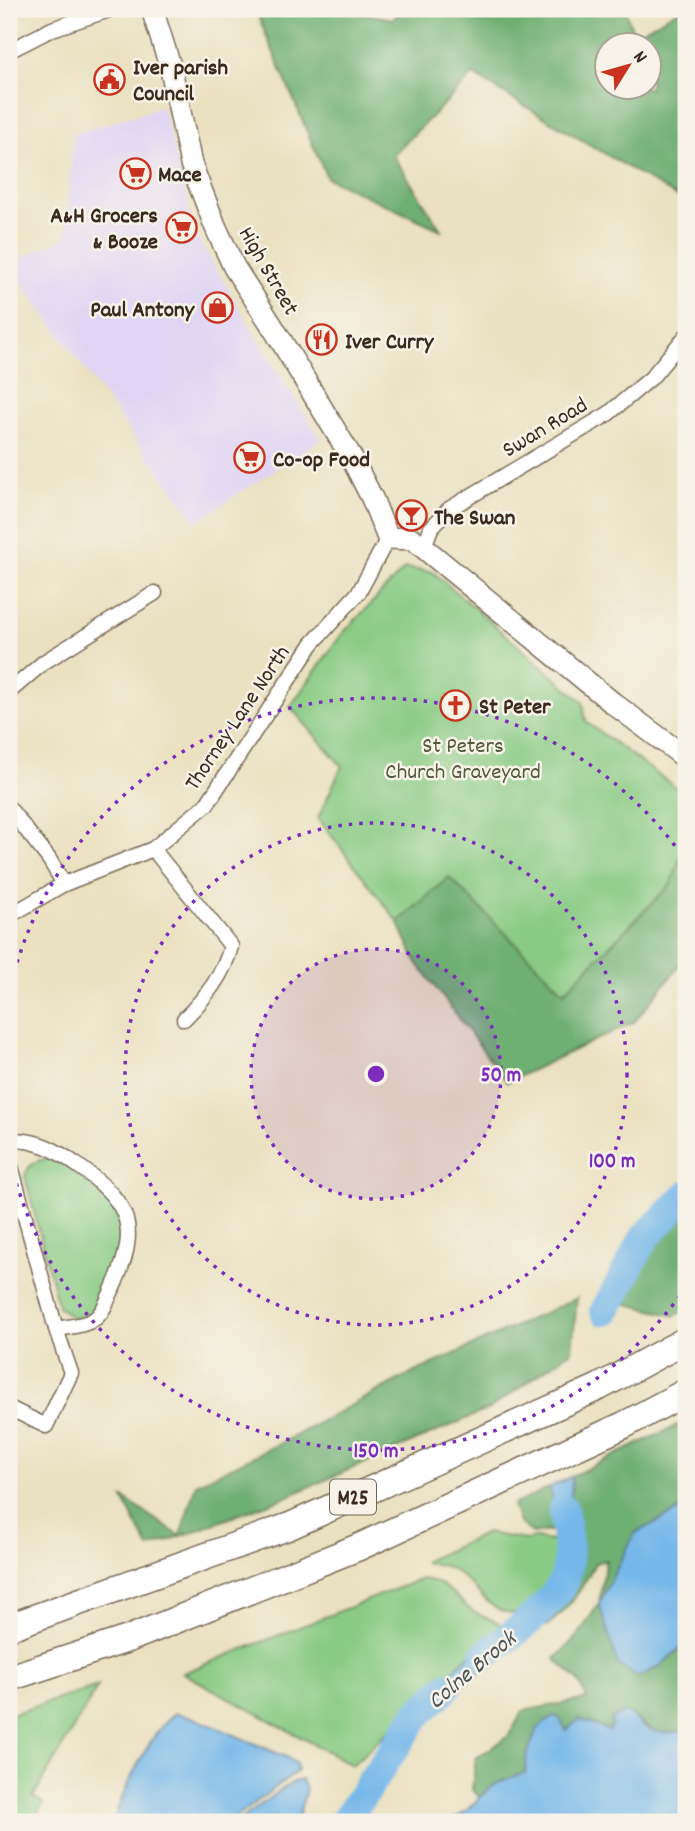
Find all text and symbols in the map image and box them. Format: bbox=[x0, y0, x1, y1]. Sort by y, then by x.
north arrow bbox=[594, 32, 664, 102]
text: N bbox=[625, 46, 652, 70]
place label: Iver parish Council bbox=[133, 53, 228, 112]
public building icon: Iver parish Council bbox=[93, 62, 127, 96]
supermarket icon: Mace bbox=[118, 156, 152, 190]
place label: Mace bbox=[158, 160, 202, 193]
place label: A&H Grocers & Booze bbox=[50, 201, 158, 260]
supermarket icon: A&H Grocers & Booze bbox=[164, 210, 198, 244]
street label: High Street bbox=[228, 221, 306, 322]
shop icon: Paul Antony bbox=[200, 291, 234, 325]
place label: Paul Antony bbox=[90, 295, 196, 328]
restaurant icon: Iver Curry bbox=[305, 323, 339, 357]
place label: Iver Curry bbox=[345, 327, 435, 360]
street label: Swan Road bbox=[497, 390, 595, 468]
supermarket icon: Co-op Food bbox=[233, 441, 267, 475]
place label: Co-op Food bbox=[273, 445, 370, 478]
bar icon: The Swan bbox=[394, 499, 428, 533]
place label: The Swan bbox=[434, 503, 516, 536]
street label: Thorney Lane North bbox=[178, 640, 300, 798]
church icon: St Peter bbox=[439, 688, 473, 722]
place label: St Peter bbox=[479, 692, 551, 725]
park label: St Peters Church Graveyard bbox=[385, 731, 541, 790]
centre of rings bbox=[364, 1062, 388, 1086]
text: 50 m bbox=[481, 1062, 521, 1092]
text: 100 m bbox=[589, 1148, 635, 1178]
text: 150 m bbox=[353, 1438, 399, 1468]
road number: M25 bbox=[330, 1480, 376, 1514]
water label: Colne Brook bbox=[421, 1623, 526, 1719]

